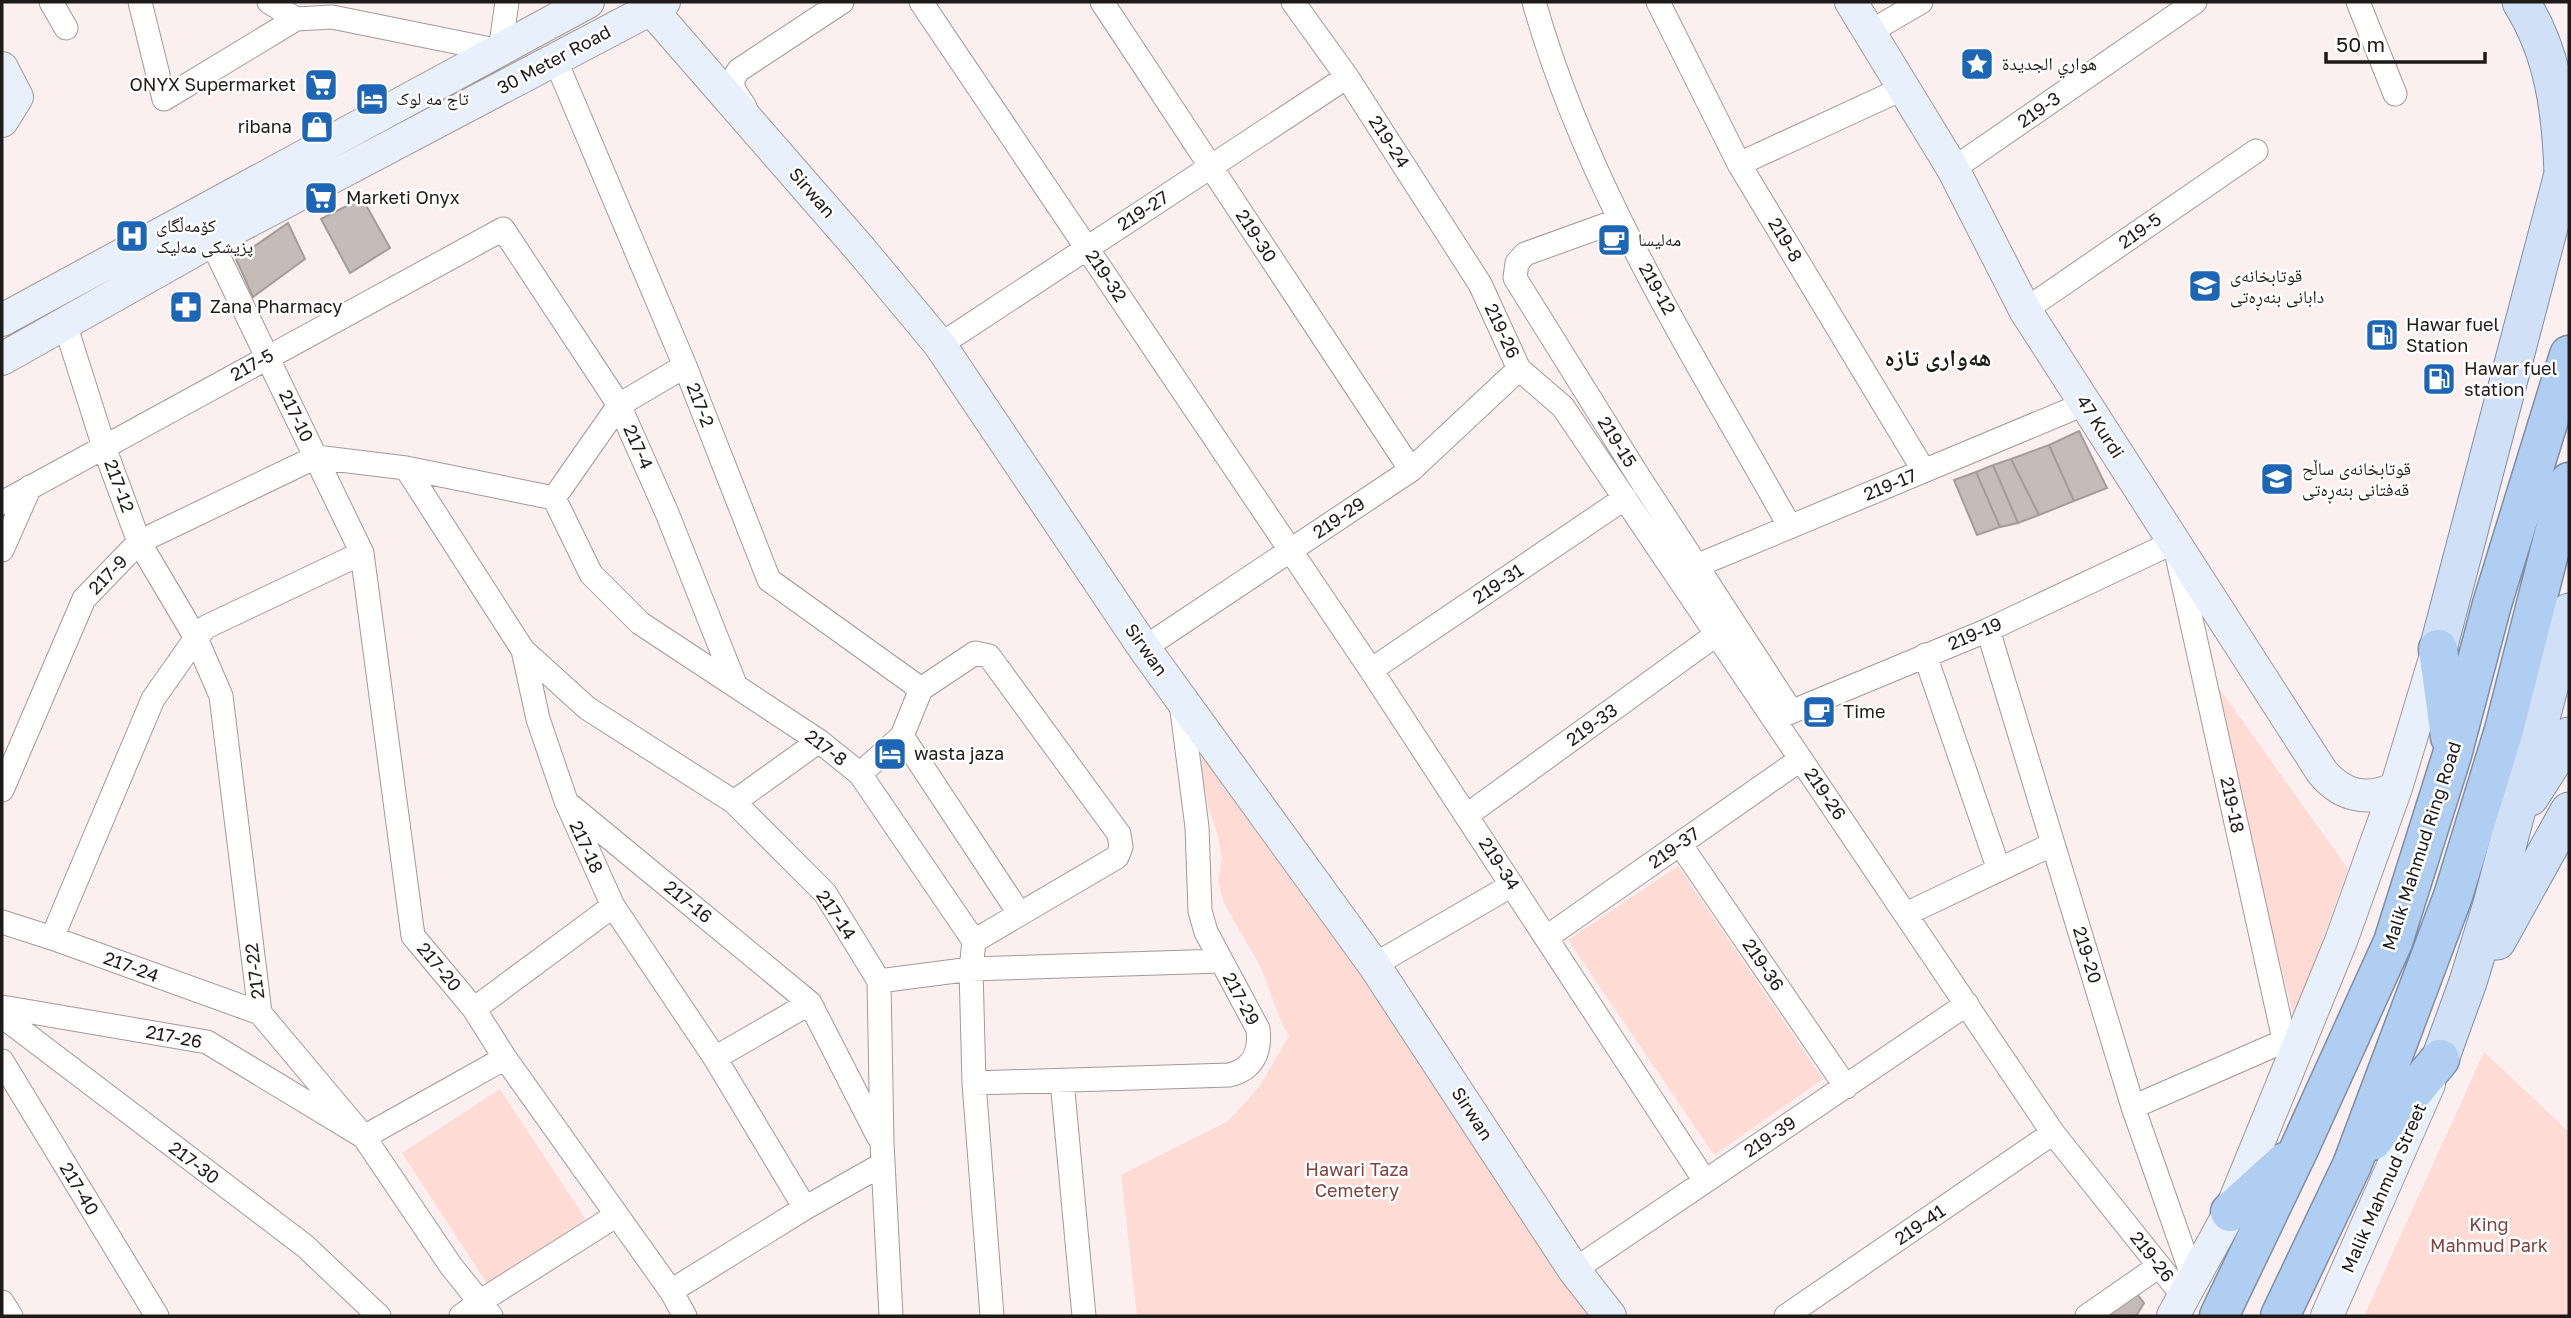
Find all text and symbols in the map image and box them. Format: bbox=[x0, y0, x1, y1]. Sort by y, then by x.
street label: 30 Meter Road bbox=[493, 20, 614, 98]
scale bar bbox=[2326, 21, 2485, 65]
text: 50 m bbox=[2336, 31, 2385, 57]
place icon: هواري الجديدة bbox=[1958, 45, 1996, 83]
place label: هواري الجديدة bbox=[2002, 52, 2097, 79]
supermarket icon: ONYX Supermarket bbox=[302, 66, 340, 104]
place label: ONYX Supermarket bbox=[129, 73, 296, 95]
hotel icon: تاج مه لوک bbox=[353, 80, 391, 118]
place label: تاج مه لوک bbox=[396, 87, 469, 111]
street label: 219-3 bbox=[2013, 87, 2064, 132]
shop icon: ribana bbox=[298, 108, 336, 146]
street label: 219-24 bbox=[1365, 111, 1415, 172]
place label: ribana bbox=[238, 115, 292, 137]
street label: Sirwan bbox=[785, 163, 840, 222]
supermarket icon: Marketi Onyx bbox=[302, 179, 340, 217]
street label: 219-27 bbox=[1113, 185, 1172, 235]
place label: Marketi Onyx bbox=[346, 186, 460, 208]
street label: 219-30 bbox=[1232, 205, 1282, 266]
street label: 219-5 bbox=[2114, 208, 2165, 253]
street label: 219-8 bbox=[1764, 213, 1808, 266]
place label: کۆمەڵگای پزیشکی مەلیک bbox=[156, 214, 253, 258]
hospital icon: کۆمەڵگای پزیشکی مەلیک bbox=[113, 217, 151, 255]
cafe icon: مەلیسا bbox=[1595, 221, 1633, 259]
place label: مەلیسا bbox=[1638, 228, 1681, 250]
street label: 219-32 bbox=[1082, 245, 1132, 306]
street label: 219-12 bbox=[1635, 259, 1681, 318]
place label: قوتابخانەی دابانی بنەڕەتی bbox=[2230, 264, 2324, 311]
school or university icon: قوتابخانەی دابانی بنەڕەتی bbox=[2186, 267, 2224, 305]
pharmacy icon: Zana Pharmacy bbox=[167, 288, 205, 326]
place label: Zana Pharmacy bbox=[210, 295, 342, 317]
street label: 219-26 bbox=[1481, 300, 1525, 362]
place label: Hawar fuel Station bbox=[2406, 313, 2499, 356]
fuel station icon: Hawar fuel Station bbox=[2363, 316, 2401, 354]
district label: هەواری تازە bbox=[1884, 342, 1992, 372]
street label: 217-5 bbox=[226, 343, 277, 385]
place label: Hawar fuel station bbox=[2464, 357, 2557, 400]
fuel station icon: Hawar fuel station bbox=[2420, 360, 2458, 398]
street label: 217-2 bbox=[682, 379, 719, 430]
street label: 217-10 bbox=[275, 386, 319, 445]
street label: 47 Kurdi bbox=[2072, 391, 2129, 462]
street label: 219-15 bbox=[1594, 412, 1642, 471]
street label: 217-4 bbox=[619, 421, 658, 472]
street label: 217-12 bbox=[100, 456, 140, 515]
place label: قوتابخانەی ساڵح قەفتانی بنەڕەتی bbox=[2302, 457, 2411, 504]
school or university icon: قوتابخانەی ساڵح قەفتانی بنەڕەتی bbox=[2258, 460, 2296, 498]
street label: 219-17 bbox=[1860, 464, 1919, 505]
street label: 219-29 bbox=[1308, 492, 1369, 543]
street label: 217-9 bbox=[83, 550, 131, 599]
street label: 219-31 bbox=[1468, 558, 1527, 608]
street label: 219-19 bbox=[1944, 612, 2005, 654]
street label: Sirwan bbox=[1121, 619, 1173, 680]
cafe icon: Time bbox=[1800, 693, 1838, 731]
street label: 219-33 bbox=[1561, 698, 1621, 750]
place label: Time bbox=[1843, 700, 1885, 722]
street label: 217-8 bbox=[801, 724, 852, 770]
hotel icon: wasta jaza bbox=[871, 735, 909, 773]
street label: Malik Mahmud Ring Road bbox=[2377, 739, 2465, 953]
place label: wasta jaza bbox=[914, 742, 1004, 764]
street label: 219-26 bbox=[1800, 763, 1851, 824]
street label: 219-18 bbox=[2216, 775, 2250, 835]
street label: 217-18 bbox=[565, 817, 609, 876]
street label: 219-37 bbox=[1644, 822, 1703, 873]
street label: 219-34 bbox=[1475, 833, 1525, 894]
street label: 217-16 bbox=[660, 875, 717, 927]
street label: 217-14 bbox=[812, 885, 861, 944]
street label: 219-20 bbox=[2069, 924, 2107, 986]
street label: 219-36 bbox=[1738, 934, 1789, 995]
street label: 217-20 bbox=[413, 937, 467, 995]
street label: 217-22 bbox=[240, 942, 268, 1000]
street label: 217-24 bbox=[101, 946, 162, 986]
street label: 217-29 bbox=[1219, 968, 1265, 1029]
street label: 217-26 bbox=[144, 1020, 204, 1052]
street label: Sirwan bbox=[1447, 1083, 1498, 1144]
street label: Malik Mahmud Street bbox=[2336, 1099, 2430, 1276]
street label: 219-39 bbox=[1739, 1111, 1800, 1162]
street label: 217-30 bbox=[165, 1136, 224, 1188]
street label: 217-40 bbox=[56, 1158, 104, 1219]
park label: Hawari Taza Cemetery bbox=[1305, 1158, 1409, 1201]
street label: 219-41 bbox=[1890, 1199, 1949, 1249]
park label: King Mahmud Park bbox=[2430, 1213, 2548, 1256]
street label: 219-26 bbox=[2126, 1227, 2179, 1286]

